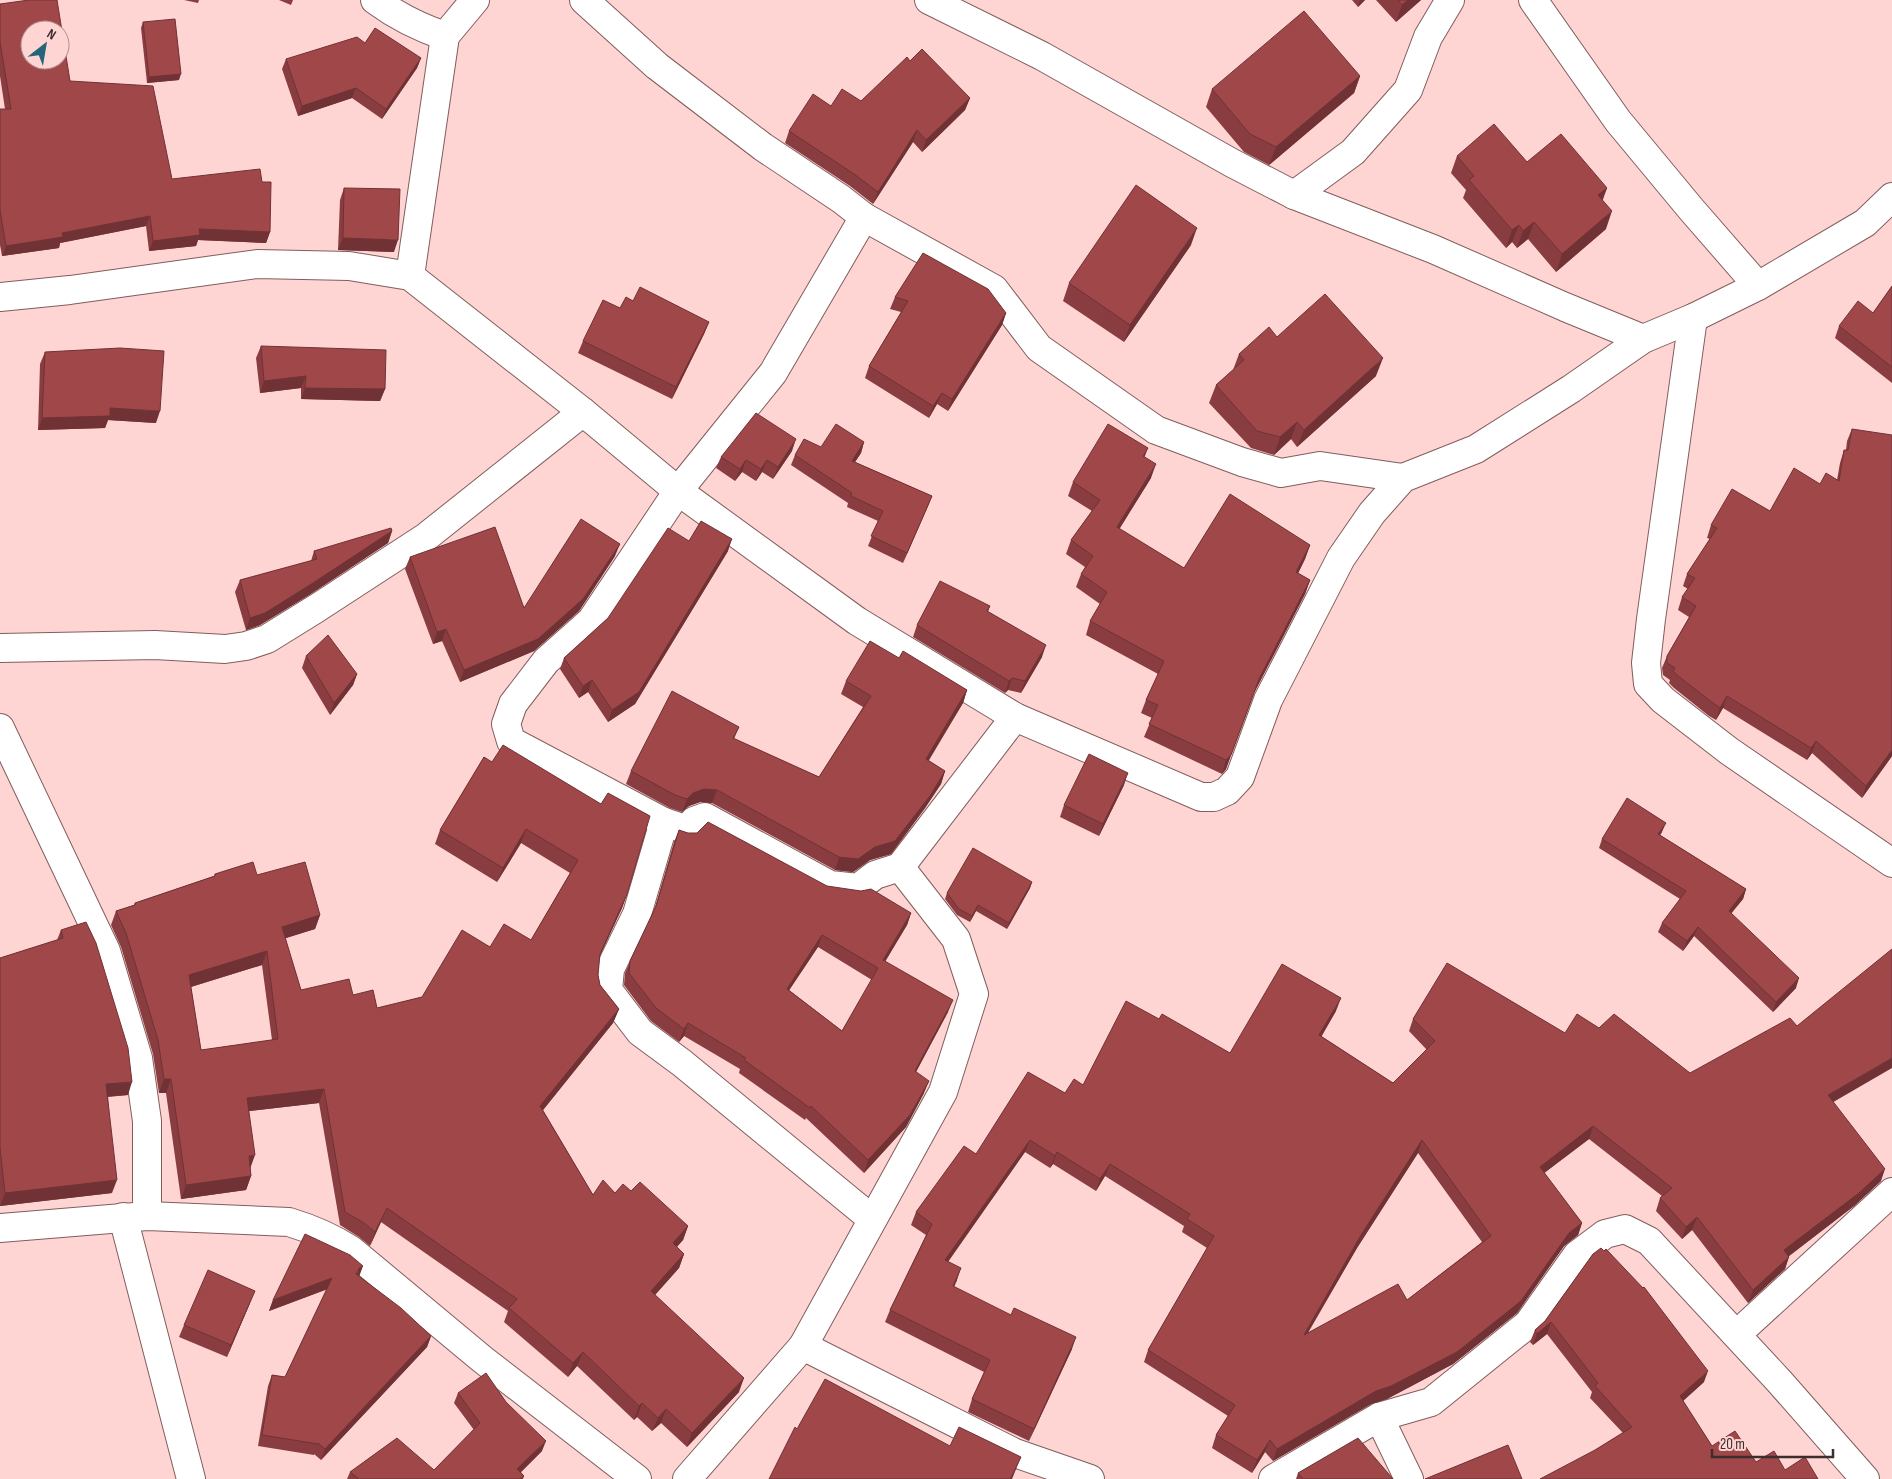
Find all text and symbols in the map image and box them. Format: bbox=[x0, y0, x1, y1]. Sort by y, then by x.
north arrow bbox=[20, 20, 70, 70]
text: N bbox=[44, 25, 59, 43]
scale bar bbox=[1712, 1426, 1833, 1458]
text: 20 m bbox=[1720, 1435, 1745, 1454]

